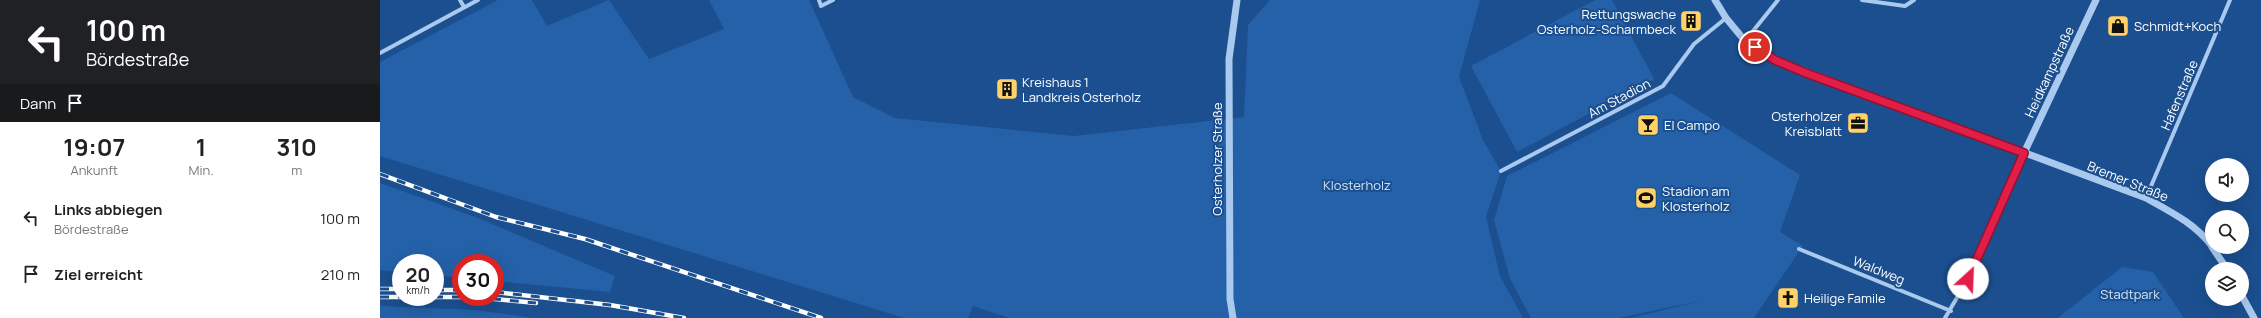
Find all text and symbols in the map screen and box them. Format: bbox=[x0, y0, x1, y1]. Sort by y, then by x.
place label: Rettungswache Osterholz-Scharmbeck bbox=[1537, 5, 1677, 38]
building icon: Rettungswache Osterholz-Scharmbeck bbox=[1678, 8, 1704, 34]
text: 100 m bbox=[86, 11, 166, 49]
shop icon: Schmidt+Koch bbox=[2105, 13, 2131, 39]
icon: left bbox=[20, 16, 72, 68]
place label: Schmidt+Koch bbox=[2134, 17, 2221, 35]
street label: Heidkampstraße bbox=[2020, 23, 2078, 120]
pin bbox=[1738, 30, 1772, 64]
icon: arrive bbox=[1744, 36, 1766, 58]
text: Bördestraße bbox=[86, 47, 189, 71]
street label: Hafenstraße bbox=[2156, 57, 2202, 133]
place label: Kreishaus 1 Landkreis Osterholz bbox=[1022, 73, 1141, 106]
street label: Am Stadion bbox=[1585, 74, 1653, 122]
building icon: Kreishaus 1 Landkreis Osterholz bbox=[994, 76, 1020, 102]
icon: arrive bbox=[64, 92, 86, 114]
text: Dann bbox=[20, 93, 56, 114]
street label: Osterholzer Straße bbox=[1208, 102, 1226, 216]
place label: Osterholzer Kreisblatt bbox=[1771, 107, 1842, 140]
office icon: Osterholzer Kreisblatt bbox=[1845, 110, 1871, 136]
bar icon: El Campo bbox=[1635, 112, 1661, 138]
place label: El Campo bbox=[1664, 116, 1720, 134]
text: 19:07 bbox=[63, 130, 125, 163]
text: 1 bbox=[196, 130, 206, 163]
text: 310 bbox=[277, 130, 317, 163]
street label: Bremer Straße bbox=[2085, 157, 2172, 206]
map controls bbox=[2205, 158, 2249, 306]
button: sound bbox=[2205, 158, 2249, 202]
text: Ankunft bbox=[70, 161, 118, 179]
text: Min. bbox=[189, 161, 213, 179]
text: m bbox=[291, 161, 302, 179]
park label: Klosterholz bbox=[1323, 176, 1391, 194]
place label: Stadion am Klosterholz bbox=[1662, 182, 1730, 215]
sports icon: Stadion am Klosterholz bbox=[1633, 185, 1659, 211]
text: Links abbiegen bbox=[54, 199, 162, 220]
icon: left bbox=[20, 207, 42, 229]
text: 100 m bbox=[320, 208, 360, 229]
button: search bbox=[2205, 210, 2249, 254]
text: Bördestraße bbox=[54, 220, 129, 238]
street label: Waldweg bbox=[1850, 251, 1908, 289]
speed limit sign: 30 bbox=[452, 254, 504, 306]
position arrow bbox=[1947, 258, 1989, 300]
text: 20 bbox=[405, 261, 431, 288]
button: layers bbox=[2205, 262, 2249, 306]
icon: arrive bbox=[20, 263, 42, 285]
text: Ziel erreicht bbox=[54, 264, 143, 285]
text: 210 m bbox=[321, 264, 360, 285]
text: km/h bbox=[406, 283, 430, 297]
church icon: Heilige Famile bbox=[1775, 285, 1801, 311]
park label: Stadtpark bbox=[2100, 285, 2160, 303]
place label: Heilige Famile bbox=[1804, 289, 1886, 307]

